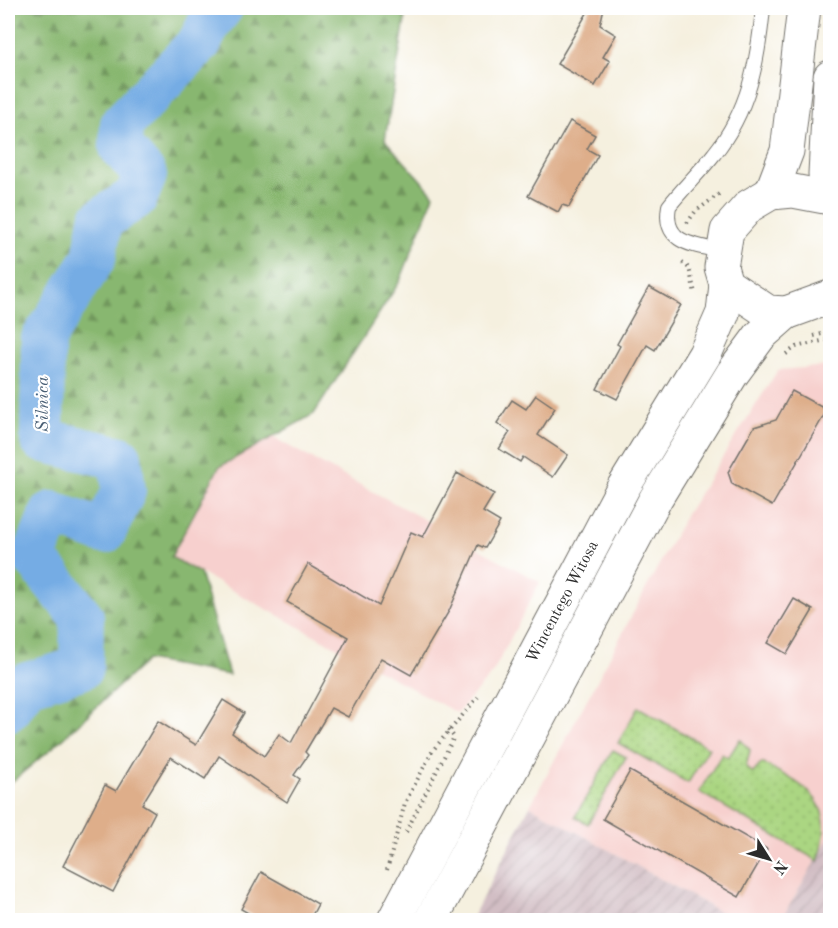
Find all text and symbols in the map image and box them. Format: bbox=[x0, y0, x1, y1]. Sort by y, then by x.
water label: Silnica bbox=[34, 376, 52, 432]
street label: Wincentego Witosa bbox=[524, 538, 602, 666]
north arrow bbox=[739, 829, 799, 889]
text: N bbox=[769, 857, 789, 877]

